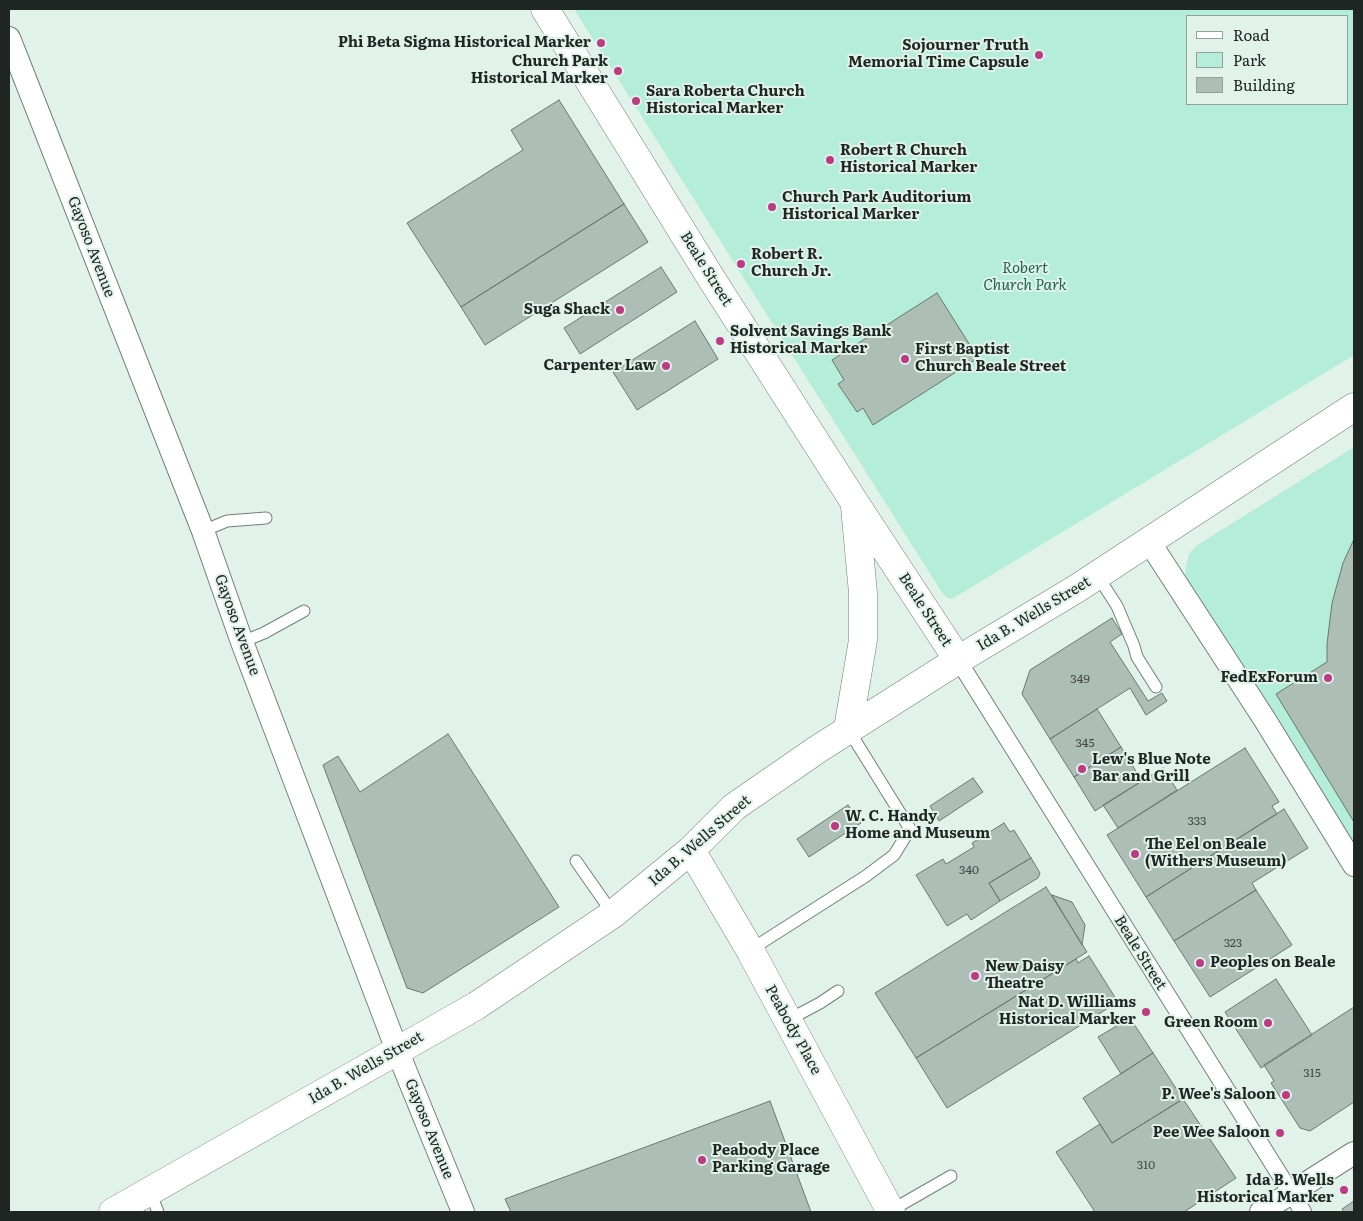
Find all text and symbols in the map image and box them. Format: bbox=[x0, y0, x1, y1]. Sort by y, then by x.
legend bbox=[1186, 15, 1348, 105]
text: Road bbox=[1233, 23, 1269, 46]
place label: Phi Beta Sigma Historical Marker bbox=[338, 34, 591, 52]
marker: Phi Beta Sigma Historical Marker bbox=[595, 37, 607, 49]
place label: Sojourner Truth Memorial Time Capsule bbox=[848, 37, 1029, 72]
text: Park bbox=[1233, 48, 1266, 71]
marker: Sojourner Truth Memorial Time Capsule bbox=[1033, 49, 1045, 61]
place label: Church Park Historical Marker bbox=[471, 53, 608, 88]
marker: Church Park Historical Marker bbox=[612, 65, 624, 77]
text: Building bbox=[1233, 73, 1295, 96]
place label: Sara Roberta Church Historical Marker bbox=[646, 83, 805, 118]
marker: Sara Roberta Church Historical Marker bbox=[630, 95, 642, 107]
place label: Robert R Church Historical Marker bbox=[840, 142, 977, 177]
marker: Robert R Church Historical Marker bbox=[824, 154, 836, 166]
place label: Church Park Auditorium Historical Marker bbox=[782, 189, 972, 224]
street label: Gayoso Avenue bbox=[63, 194, 119, 300]
marker: Church Park Auditorium Historical Marker bbox=[766, 201, 778, 213]
street label: Beale Street bbox=[676, 228, 736, 310]
place label: Robert R. Church Jr. bbox=[751, 246, 832, 281]
marker: Robert R. Church Jr. bbox=[735, 258, 747, 270]
park label: Robert Church Park bbox=[983, 260, 1067, 295]
place label: Suga Shack bbox=[524, 301, 610, 319]
marker: Suga Shack bbox=[614, 304, 626, 316]
place label: Solvent Savings Bank Historical Marker bbox=[730, 323, 891, 358]
marker: Solvent Savings Bank Historical Marker bbox=[714, 335, 726, 347]
place label: First Baptist Church Beale Street bbox=[915, 341, 1066, 376]
marker: First Baptist Church Beale Street bbox=[899, 353, 911, 365]
place label: Carpenter Law bbox=[543, 357, 656, 375]
marker: Carpenter Law bbox=[660, 360, 672, 372]
street label: Beale Street bbox=[894, 570, 956, 650]
street label: Gayoso Avenue bbox=[210, 572, 264, 678]
street label: Ida B. Wells Street bbox=[974, 573, 1094, 655]
place label: FedExForum bbox=[1220, 669, 1318, 687]
house number: 349 bbox=[1070, 672, 1090, 686]
marker: FedExForum bbox=[1322, 672, 1334, 684]
house number: 345 bbox=[1075, 736, 1095, 750]
place label: Lew's Blue Note Bar and Grill bbox=[1092, 751, 1211, 786]
marker: Lew's Blue Note Bar and Grill bbox=[1076, 763, 1088, 775]
street label: Ida B. Wells Street bbox=[645, 792, 755, 890]
place label: W. C. Handy Home and Museum bbox=[845, 808, 990, 843]
house number: 333 bbox=[1188, 814, 1206, 828]
marker: W. C. Handy Home and Museum bbox=[829, 820, 841, 832]
place label: The Eel on Beale (Withers Museum) bbox=[1145, 836, 1286, 871]
marker: The Eel on Beale (Withers Museum) bbox=[1129, 848, 1141, 860]
house number: 340 bbox=[959, 863, 979, 877]
street label: Beale Street bbox=[1110, 912, 1170, 994]
house number: 323 bbox=[1224, 936, 1242, 950]
place label: Peoples on Beale bbox=[1210, 954, 1335, 972]
marker: Peoples on Beale bbox=[1194, 957, 1206, 969]
place label: New Daisy Theatre bbox=[985, 958, 1064, 993]
marker: New Daisy Theatre bbox=[969, 970, 981, 982]
street label: Peabody Place bbox=[761, 982, 825, 1078]
place label: Nat D. Williams Historical Marker bbox=[999, 994, 1136, 1029]
marker: Nat D. Williams Historical Marker bbox=[1140, 1006, 1152, 1018]
place label: Green Room bbox=[1164, 1014, 1258, 1032]
marker: Green Room bbox=[1262, 1017, 1274, 1029]
street label: Ida B. Wells Street bbox=[305, 1028, 427, 1108]
house number: 315 bbox=[1303, 1066, 1321, 1080]
street label: Gayoso Avenue bbox=[401, 1076, 457, 1182]
place label: P. Wee's Saloon bbox=[1162, 1086, 1276, 1104]
marker: P. Wee's Saloon bbox=[1280, 1089, 1292, 1101]
place label: Pee Wee Saloon bbox=[1153, 1124, 1270, 1142]
marker: Pee Wee Saloon bbox=[1274, 1127, 1286, 1139]
place label: Peabody Place Parking Garage bbox=[712, 1142, 830, 1177]
marker: Peabody Place Parking Garage bbox=[696, 1154, 708, 1166]
house number: 310 bbox=[1137, 1158, 1155, 1172]
place label: Ida B. Wells Historical Marker bbox=[1197, 1172, 1334, 1207]
marker: Ida B. Wells Historical Marker bbox=[1338, 1184, 1350, 1196]

